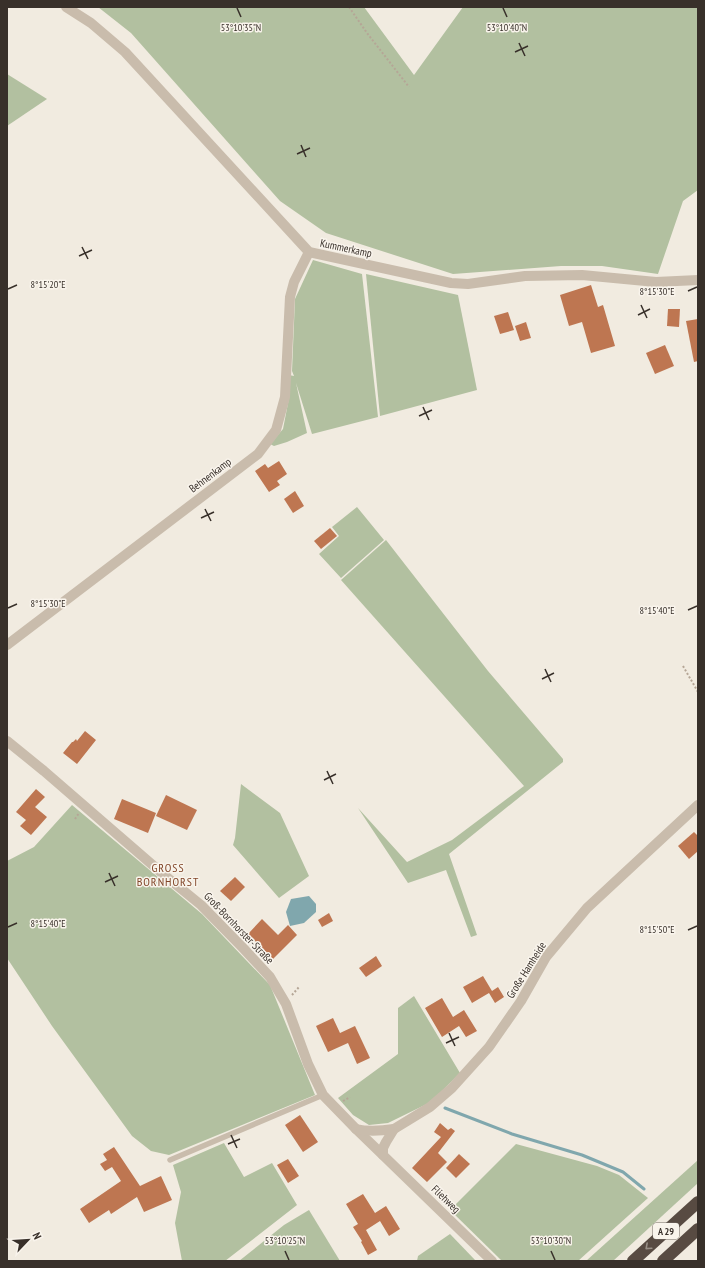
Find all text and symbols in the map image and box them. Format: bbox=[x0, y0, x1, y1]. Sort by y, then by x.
text: 53°10'35"N bbox=[221, 21, 261, 34]
text: 53°10'40"N bbox=[487, 21, 527, 34]
street label: Kummerkamp bbox=[319, 236, 373, 260]
text: 8°15'20"E bbox=[31, 278, 65, 291]
text: 8°15'30"E bbox=[640, 285, 674, 298]
street label: Behnenkamp bbox=[186, 454, 234, 495]
text: 8°15'30"E bbox=[31, 597, 65, 610]
text: 8°15'40"E bbox=[640, 604, 674, 617]
district label: GROSS BORNHORST bbox=[137, 860, 199, 889]
street label: Groß-Bornhorster-Straße bbox=[201, 889, 277, 967]
text: 8°15'40"E bbox=[31, 917, 65, 930]
text: 8°15'50"E bbox=[640, 923, 674, 936]
street label: Große Hamheide bbox=[503, 939, 549, 1001]
street label: Fliehweg bbox=[429, 1182, 463, 1216]
north arrow bbox=[8, 1220, 48, 1260]
road number: A 29 bbox=[653, 1223, 679, 1239]
text: N bbox=[29, 1230, 45, 1241]
text: 53°10'25"N bbox=[265, 1234, 305, 1247]
text: 53°10'30"N bbox=[531, 1234, 571, 1247]
one-way arrow bbox=[646, 1242, 653, 1249]

